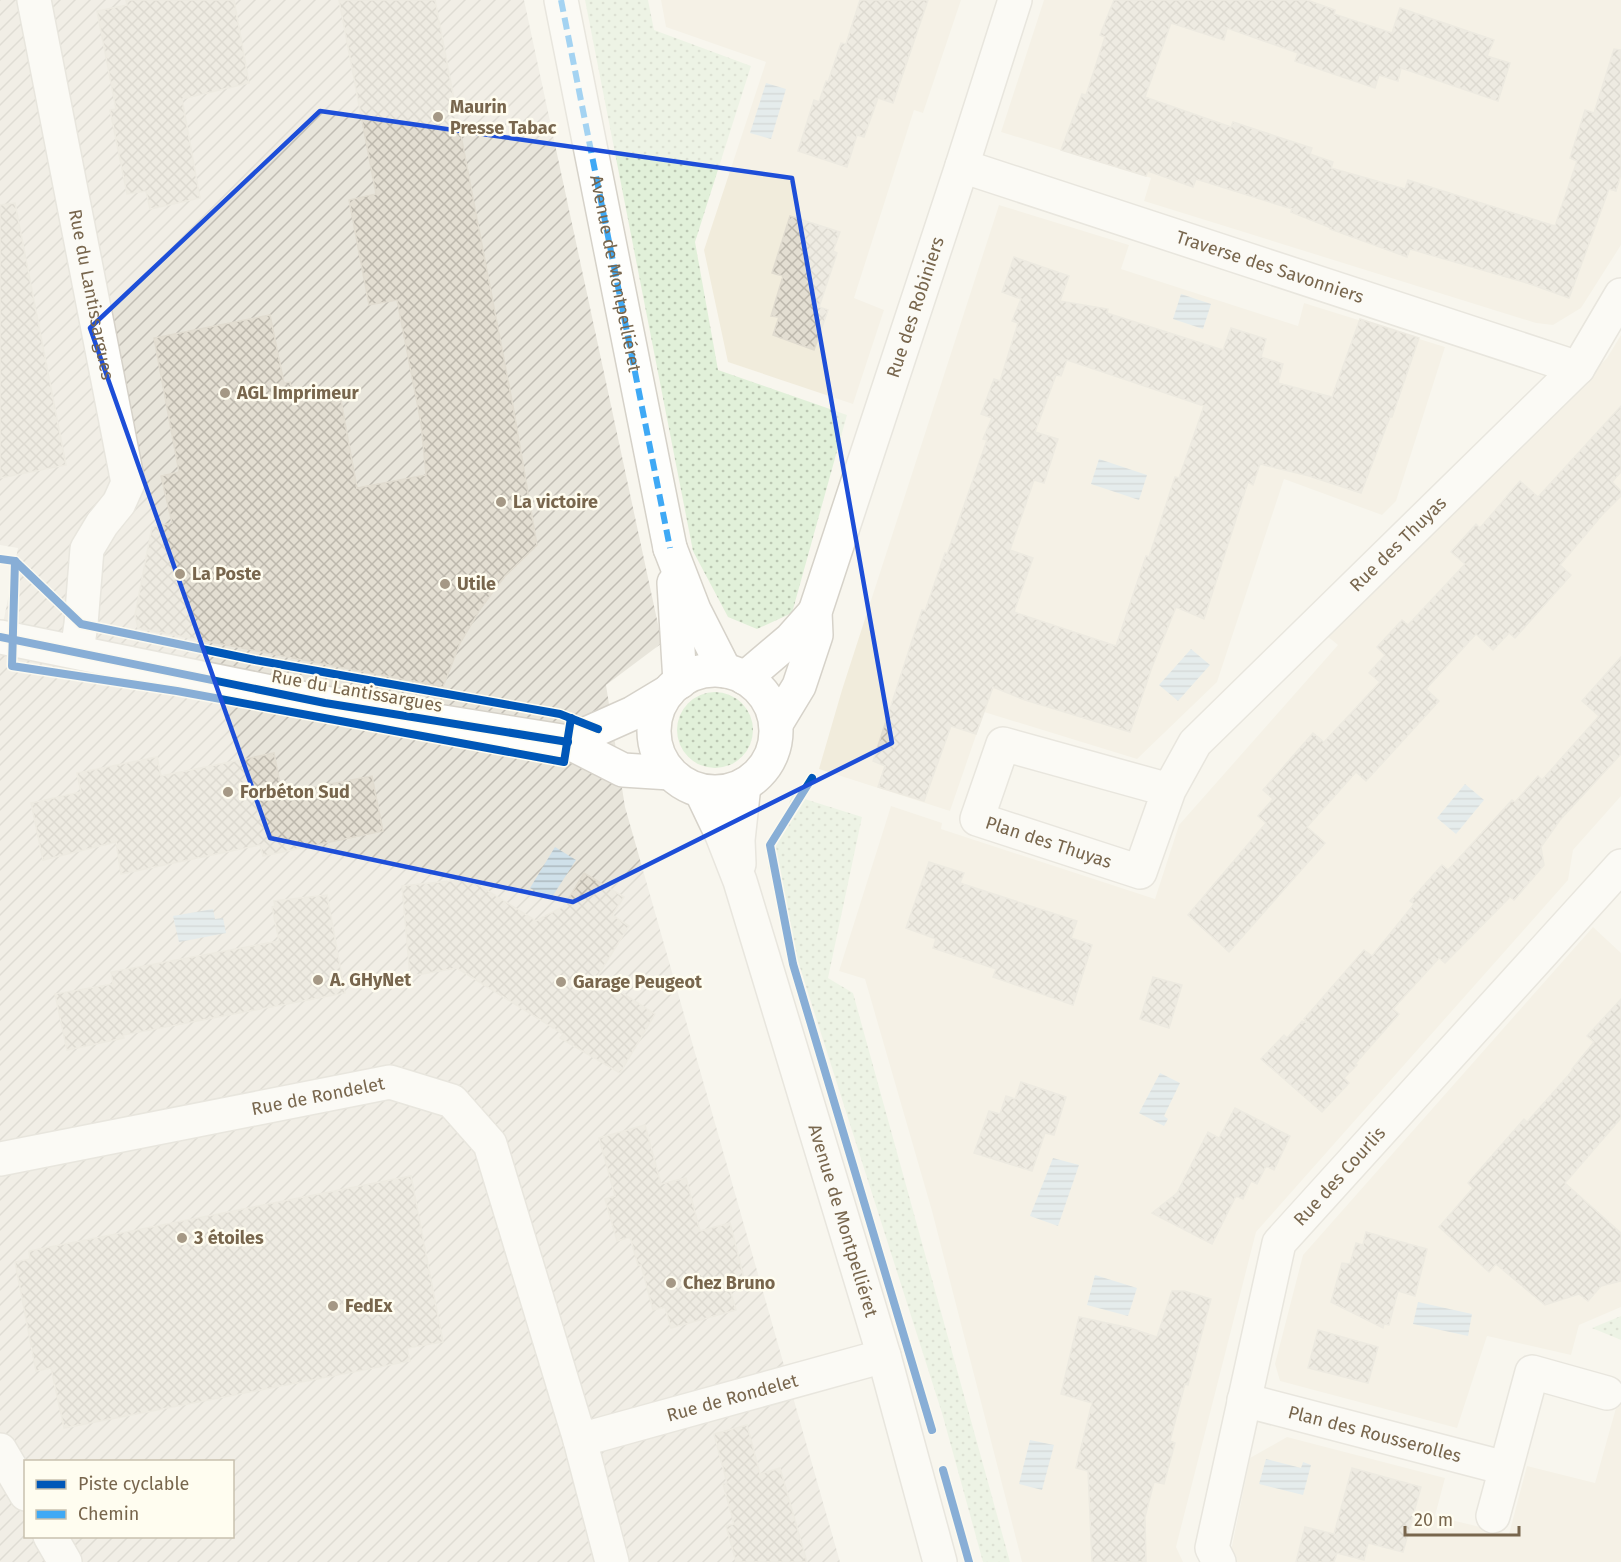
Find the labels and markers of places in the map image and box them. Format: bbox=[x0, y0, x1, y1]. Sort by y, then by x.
place label: Maurin Presse Tabac bbox=[450, 96, 557, 139]
marker: Maurin Presse Tabac bbox=[431, 110, 445, 124]
place label: AGL Imprimeur bbox=[236, 382, 360, 404]
marker: AGL Imprimeur bbox=[218, 386, 232, 400]
place label: La victoire bbox=[513, 491, 598, 513]
marker: La victoire bbox=[494, 495, 508, 509]
place label: La Poste bbox=[192, 563, 261, 585]
marker: La Poste bbox=[173, 567, 187, 581]
place label: Utile bbox=[457, 573, 496, 595]
marker: Utile bbox=[438, 577, 452, 591]
place label: Forbéton Sud bbox=[240, 781, 350, 803]
marker: Forbéton Sud bbox=[221, 785, 235, 799]
place label: A. GHyNet bbox=[329, 969, 412, 991]
place label: Garage Peugeot bbox=[573, 971, 703, 993]
marker: A. GHyNet bbox=[311, 973, 325, 987]
marker: Garage Peugeot bbox=[554, 975, 568, 989]
place label: 3 étoiles bbox=[193, 1227, 264, 1249]
marker: 3 étoiles bbox=[175, 1231, 189, 1245]
place label: Chez Bruno bbox=[683, 1272, 775, 1294]
marker: Chez Bruno bbox=[664, 1276, 678, 1290]
place label: FedEx bbox=[345, 1295, 393, 1317]
marker: FedEx bbox=[326, 1299, 340, 1313]

